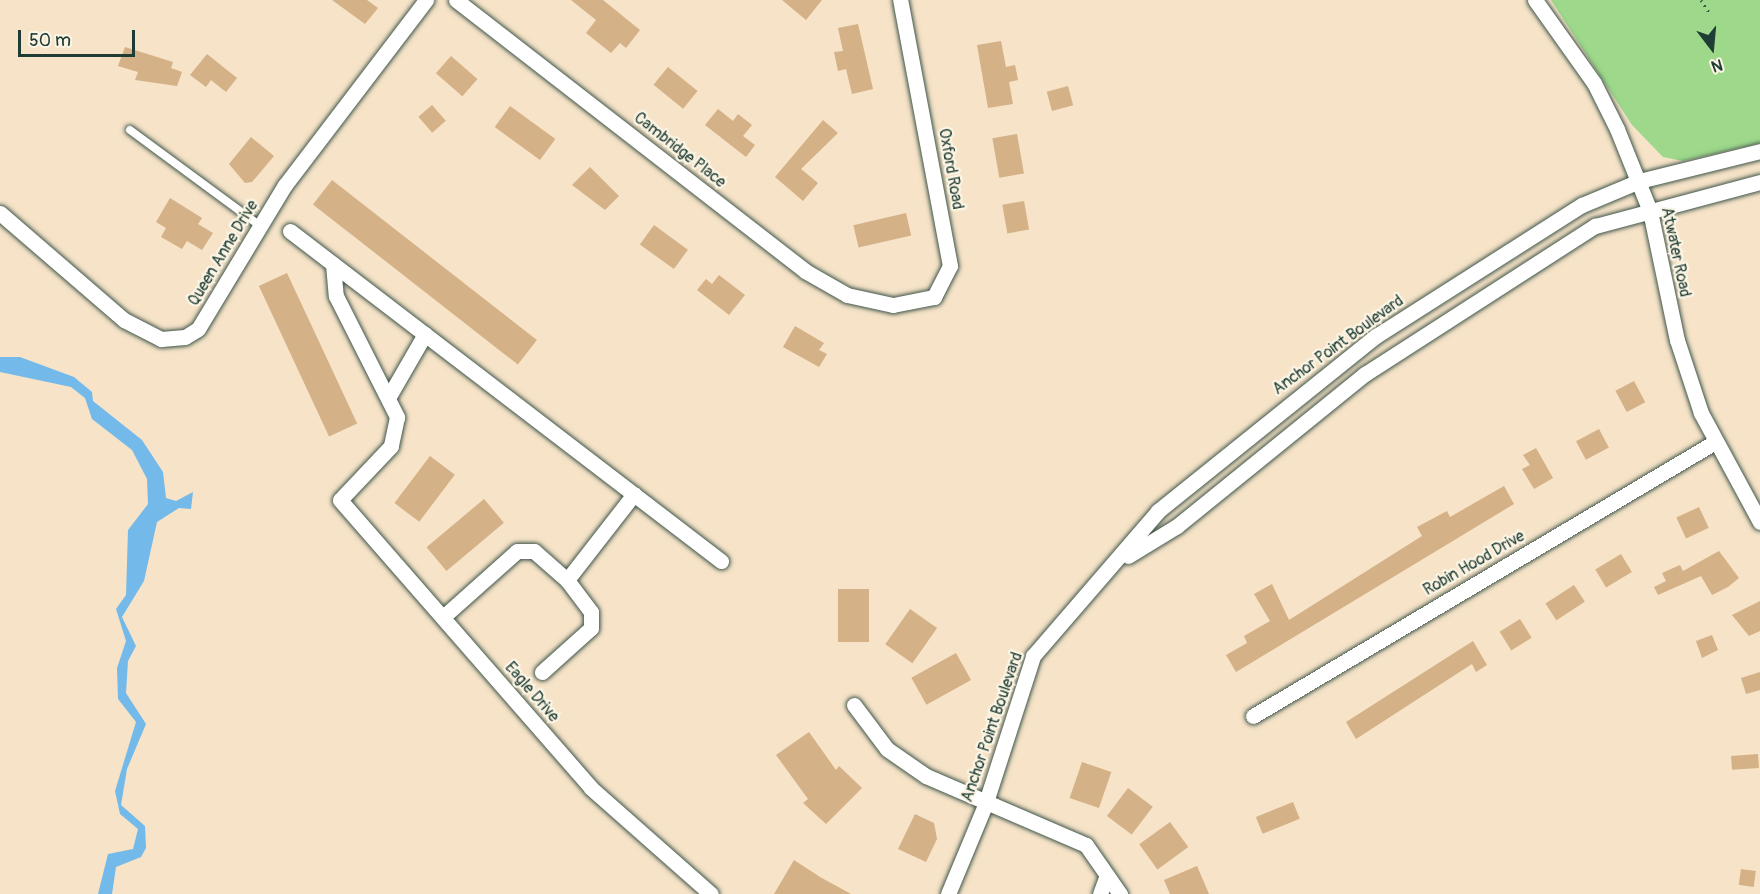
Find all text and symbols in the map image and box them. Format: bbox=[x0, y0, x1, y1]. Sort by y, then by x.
scale bar bbox=[21, 18, 138, 56]
north arrow bbox=[1682, 18, 1742, 78]
text: 50 m bbox=[29, 29, 71, 52]
text: N bbox=[1709, 54, 1725, 76]
street label: Cambridge Place bbox=[630, 108, 730, 192]
street label: Oxford Road bbox=[934, 127, 968, 211]
street label: Queen Anne Drive bbox=[184, 197, 262, 309]
street label: Atwater Road bbox=[1657, 205, 1695, 299]
street label: Anchor Point Boulevard bbox=[1269, 291, 1407, 399]
street label: Robin Hood Drive bbox=[1420, 526, 1528, 600]
street label: Anchor Point Boulevard bbox=[957, 650, 1027, 804]
street label: Eagle Drive bbox=[501, 658, 563, 726]

